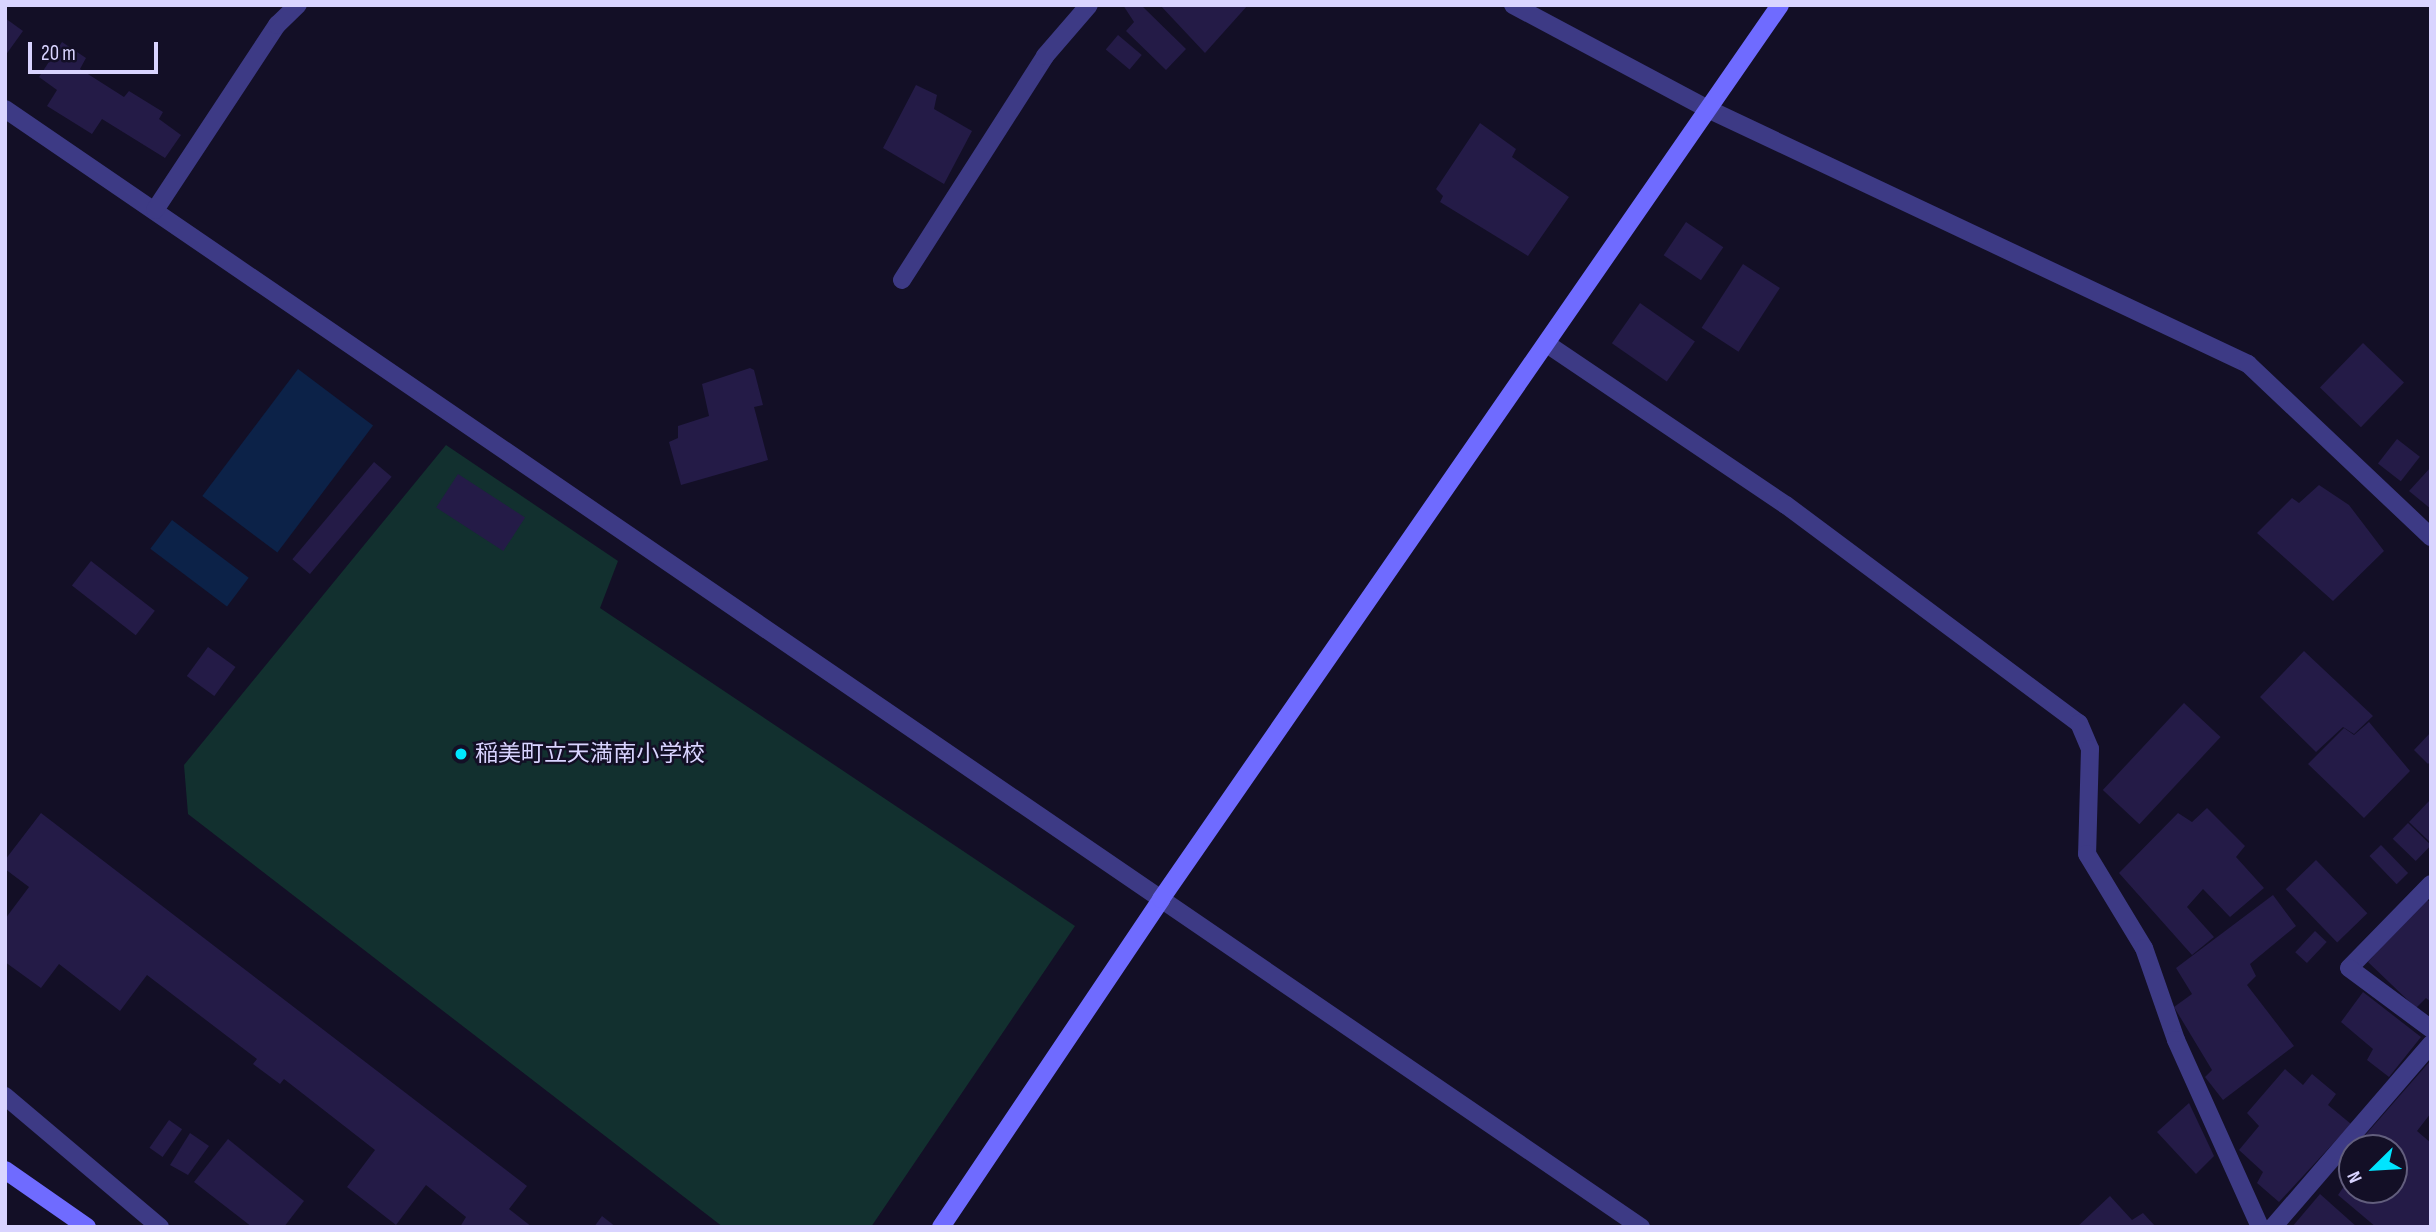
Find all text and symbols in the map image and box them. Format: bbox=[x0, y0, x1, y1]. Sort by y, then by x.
scale bar bbox=[32, 28, 161, 72]
text: 20 m bbox=[41, 41, 76, 66]
place label: 稲美町立天満南小学校 bbox=[475, 740, 705, 768]
marker: 稲美町立天満南小学校 bbox=[453, 746, 469, 762]
north arrow bbox=[2338, 1134, 2408, 1204]
text: N bbox=[2343, 1168, 2368, 1186]

